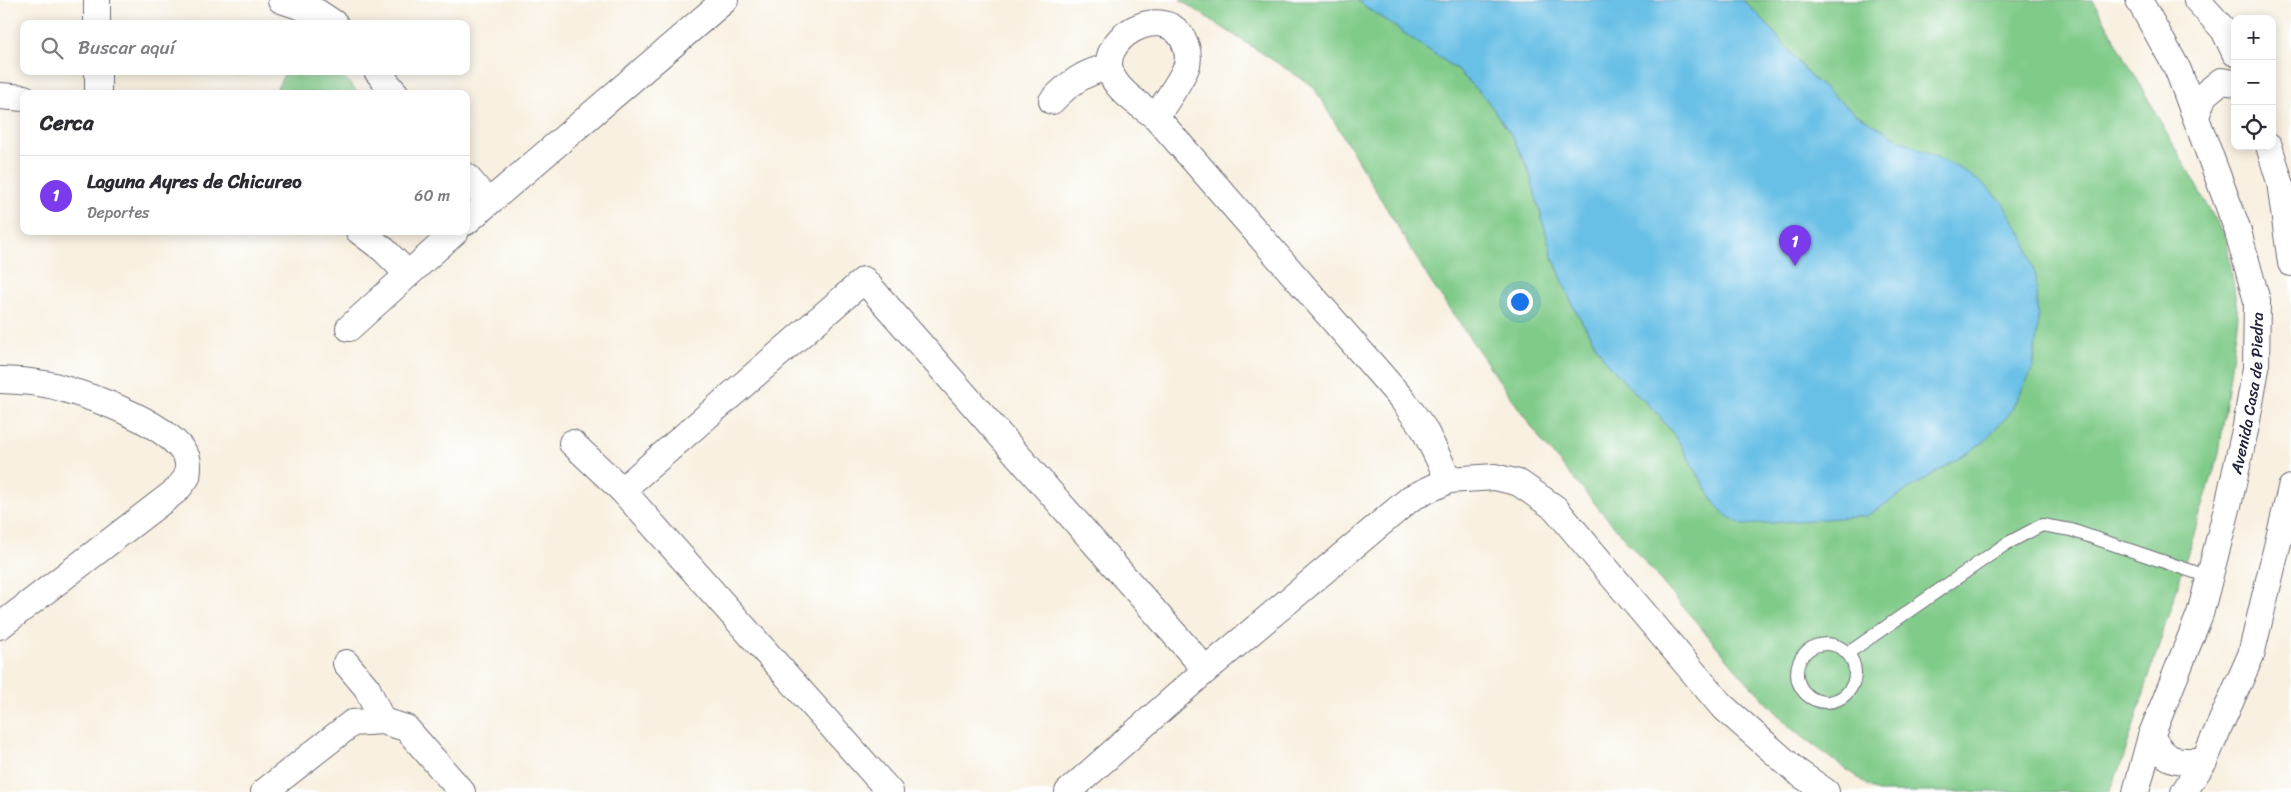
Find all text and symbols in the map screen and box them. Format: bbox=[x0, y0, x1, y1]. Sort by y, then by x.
map controls bbox=[2231, 15, 2276, 150]
button: + bbox=[2231, 15, 2276, 60]
search box bbox=[20, 20, 470, 75]
text: Buscar aquí bbox=[78, 31, 175, 64]
icon: search bbox=[38, 34, 66, 62]
button: − bbox=[2231, 60, 2276, 105]
text: Cerca bbox=[40, 104, 94, 142]
button: locate bbox=[2231, 105, 2276, 150]
text: Laguna Ayres de Chicureo bbox=[87, 165, 302, 198]
text: 1 bbox=[53, 181, 59, 210]
text: 60 m bbox=[414, 181, 450, 210]
text: Deportes bbox=[87, 198, 149, 227]
pin: 1 bbox=[1779, 225, 1811, 266]
your location bbox=[1507, 289, 1533, 315]
street label: Avenida Casa de Piedra bbox=[2221, 312, 2272, 478]

